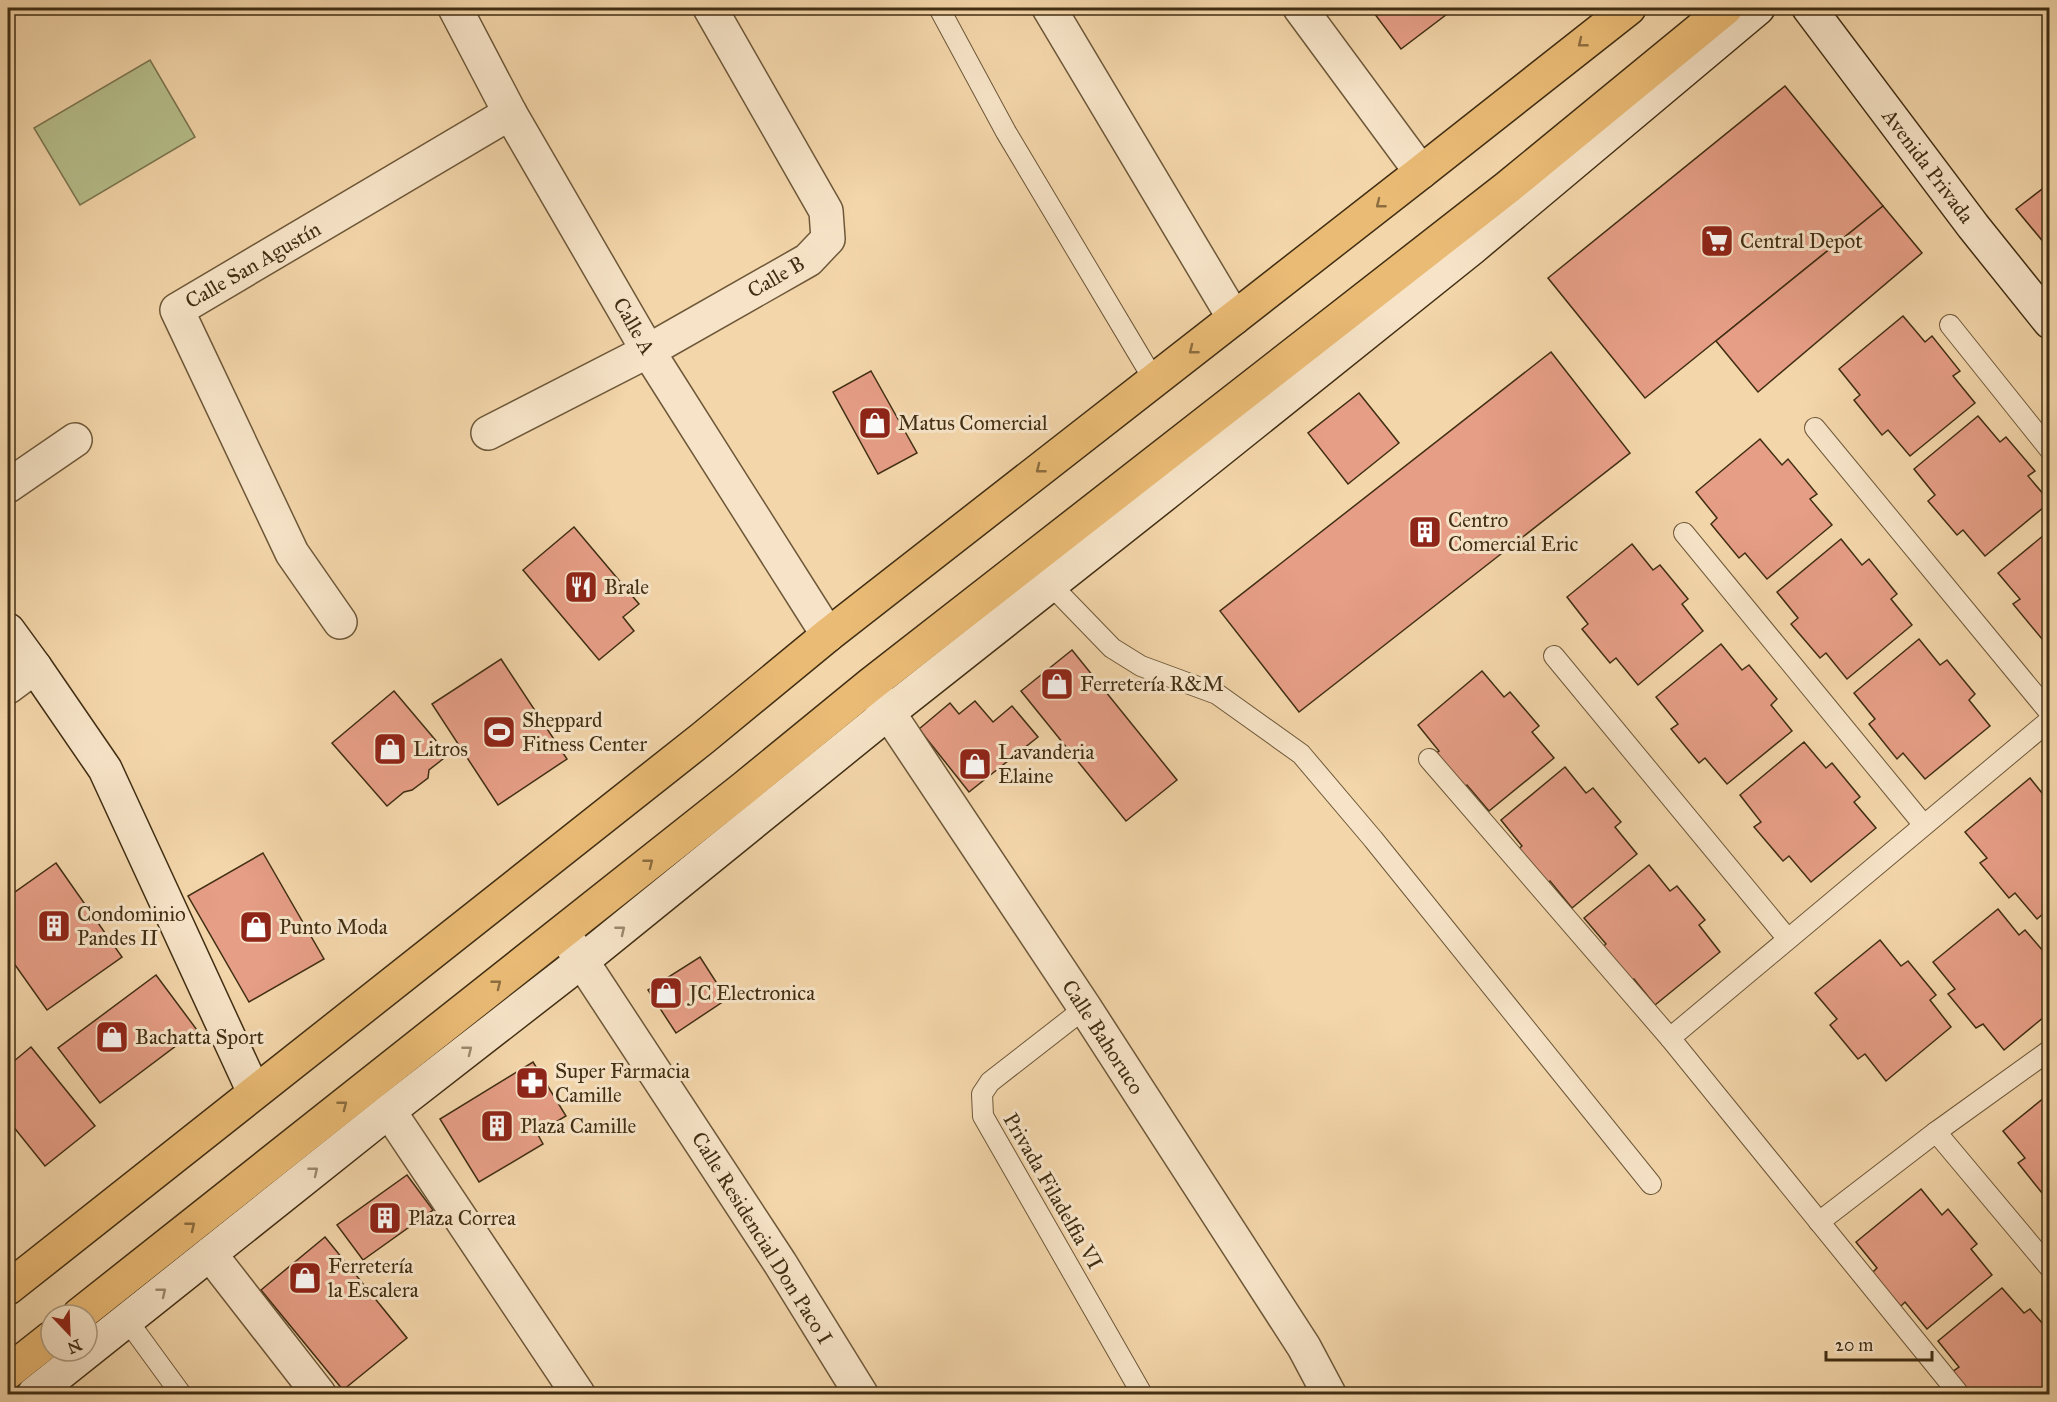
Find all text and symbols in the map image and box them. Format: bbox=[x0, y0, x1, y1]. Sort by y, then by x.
one-way arrow bbox=[1578, 36, 1589, 47]
street label: Avenida Privada bbox=[1876, 103, 1980, 228]
one-way arrow bbox=[1376, 197, 1387, 208]
street label: Calle San Agustín bbox=[181, 216, 325, 314]
supermarket icon: Central Depot bbox=[1699, 223, 1735, 259]
place label: Central Depot bbox=[1740, 228, 1863, 254]
street label: Calle B bbox=[743, 250, 809, 304]
street label: Calle A bbox=[607, 293, 661, 359]
one-way arrow bbox=[1189, 342, 1200, 353]
shop icon: Matus Comercial bbox=[857, 405, 893, 441]
place label: Matus Comercial bbox=[898, 410, 1048, 436]
one-way arrow bbox=[1035, 462, 1046, 473]
place label: Centro Comercial Eric bbox=[1448, 507, 1578, 557]
building icon: Centro Comercial Eric bbox=[1407, 514, 1443, 550]
restaurant icon: Brale bbox=[563, 569, 599, 605]
place label: Brale bbox=[604, 574, 649, 600]
shop icon: Ferretería R&M bbox=[1039, 666, 1075, 702]
place label: Ferretería R&M bbox=[1080, 671, 1224, 697]
place label: Sheppard Fitness Center bbox=[522, 707, 647, 757]
sports icon: Sheppard Fitness Center bbox=[481, 714, 517, 750]
shop icon: Litros bbox=[372, 731, 408, 767]
place label: Litros bbox=[413, 736, 468, 762]
place label: Lavanderia Elaine bbox=[998, 739, 1094, 789]
shop icon: Lavanderia Elaine bbox=[957, 746, 993, 782]
one-way arrow bbox=[643, 859, 654, 870]
place label: Condominio Pandes II bbox=[77, 901, 186, 951]
building icon: Condominio Pandes II bbox=[36, 908, 72, 944]
shop icon: Punto Moda bbox=[238, 909, 274, 945]
place label: Punto Moda bbox=[279, 914, 388, 940]
one-way arrow bbox=[614, 926, 625, 937]
shop icon: JC Electronica bbox=[648, 975, 684, 1011]
street label: Calle Bahoruco bbox=[1056, 975, 1150, 1099]
place label: JC Electronica bbox=[687, 980, 815, 1006]
one-way arrow bbox=[490, 981, 501, 992]
shop icon: Bachatta Sport bbox=[94, 1019, 130, 1055]
place label: Bachatta Sport bbox=[135, 1024, 265, 1050]
one-way arrow bbox=[461, 1047, 472, 1058]
place label: Super Farmacia Camille bbox=[555, 1058, 690, 1108]
pharmacy icon: Super Farmacia Camille bbox=[514, 1065, 550, 1101]
one-way arrow bbox=[337, 1101, 348, 1112]
building icon: Plaza Camille bbox=[479, 1108, 515, 1144]
street label: Privada Filadelfia VI bbox=[998, 1108, 1108, 1274]
place label: Plaza Camille bbox=[520, 1113, 637, 1139]
street label: Calle Residencial Don Paco I bbox=[686, 1127, 838, 1349]
one-way arrow bbox=[307, 1167, 318, 1178]
building icon: Plaza Correa bbox=[367, 1200, 403, 1236]
place label: Plaza Correa bbox=[408, 1205, 516, 1231]
one-way arrow bbox=[184, 1222, 195, 1233]
place label: Ferretería la Escalera bbox=[328, 1253, 419, 1303]
shop icon: Ferretería la Escalera bbox=[287, 1260, 323, 1296]
one-way arrow bbox=[155, 1289, 166, 1300]
north arrow bbox=[39, 1303, 99, 1363]
scale bar bbox=[1826, 1324, 1932, 1362]
text: 20 m bbox=[1835, 1334, 1873, 1356]
text: N bbox=[64, 1335, 85, 1358]

